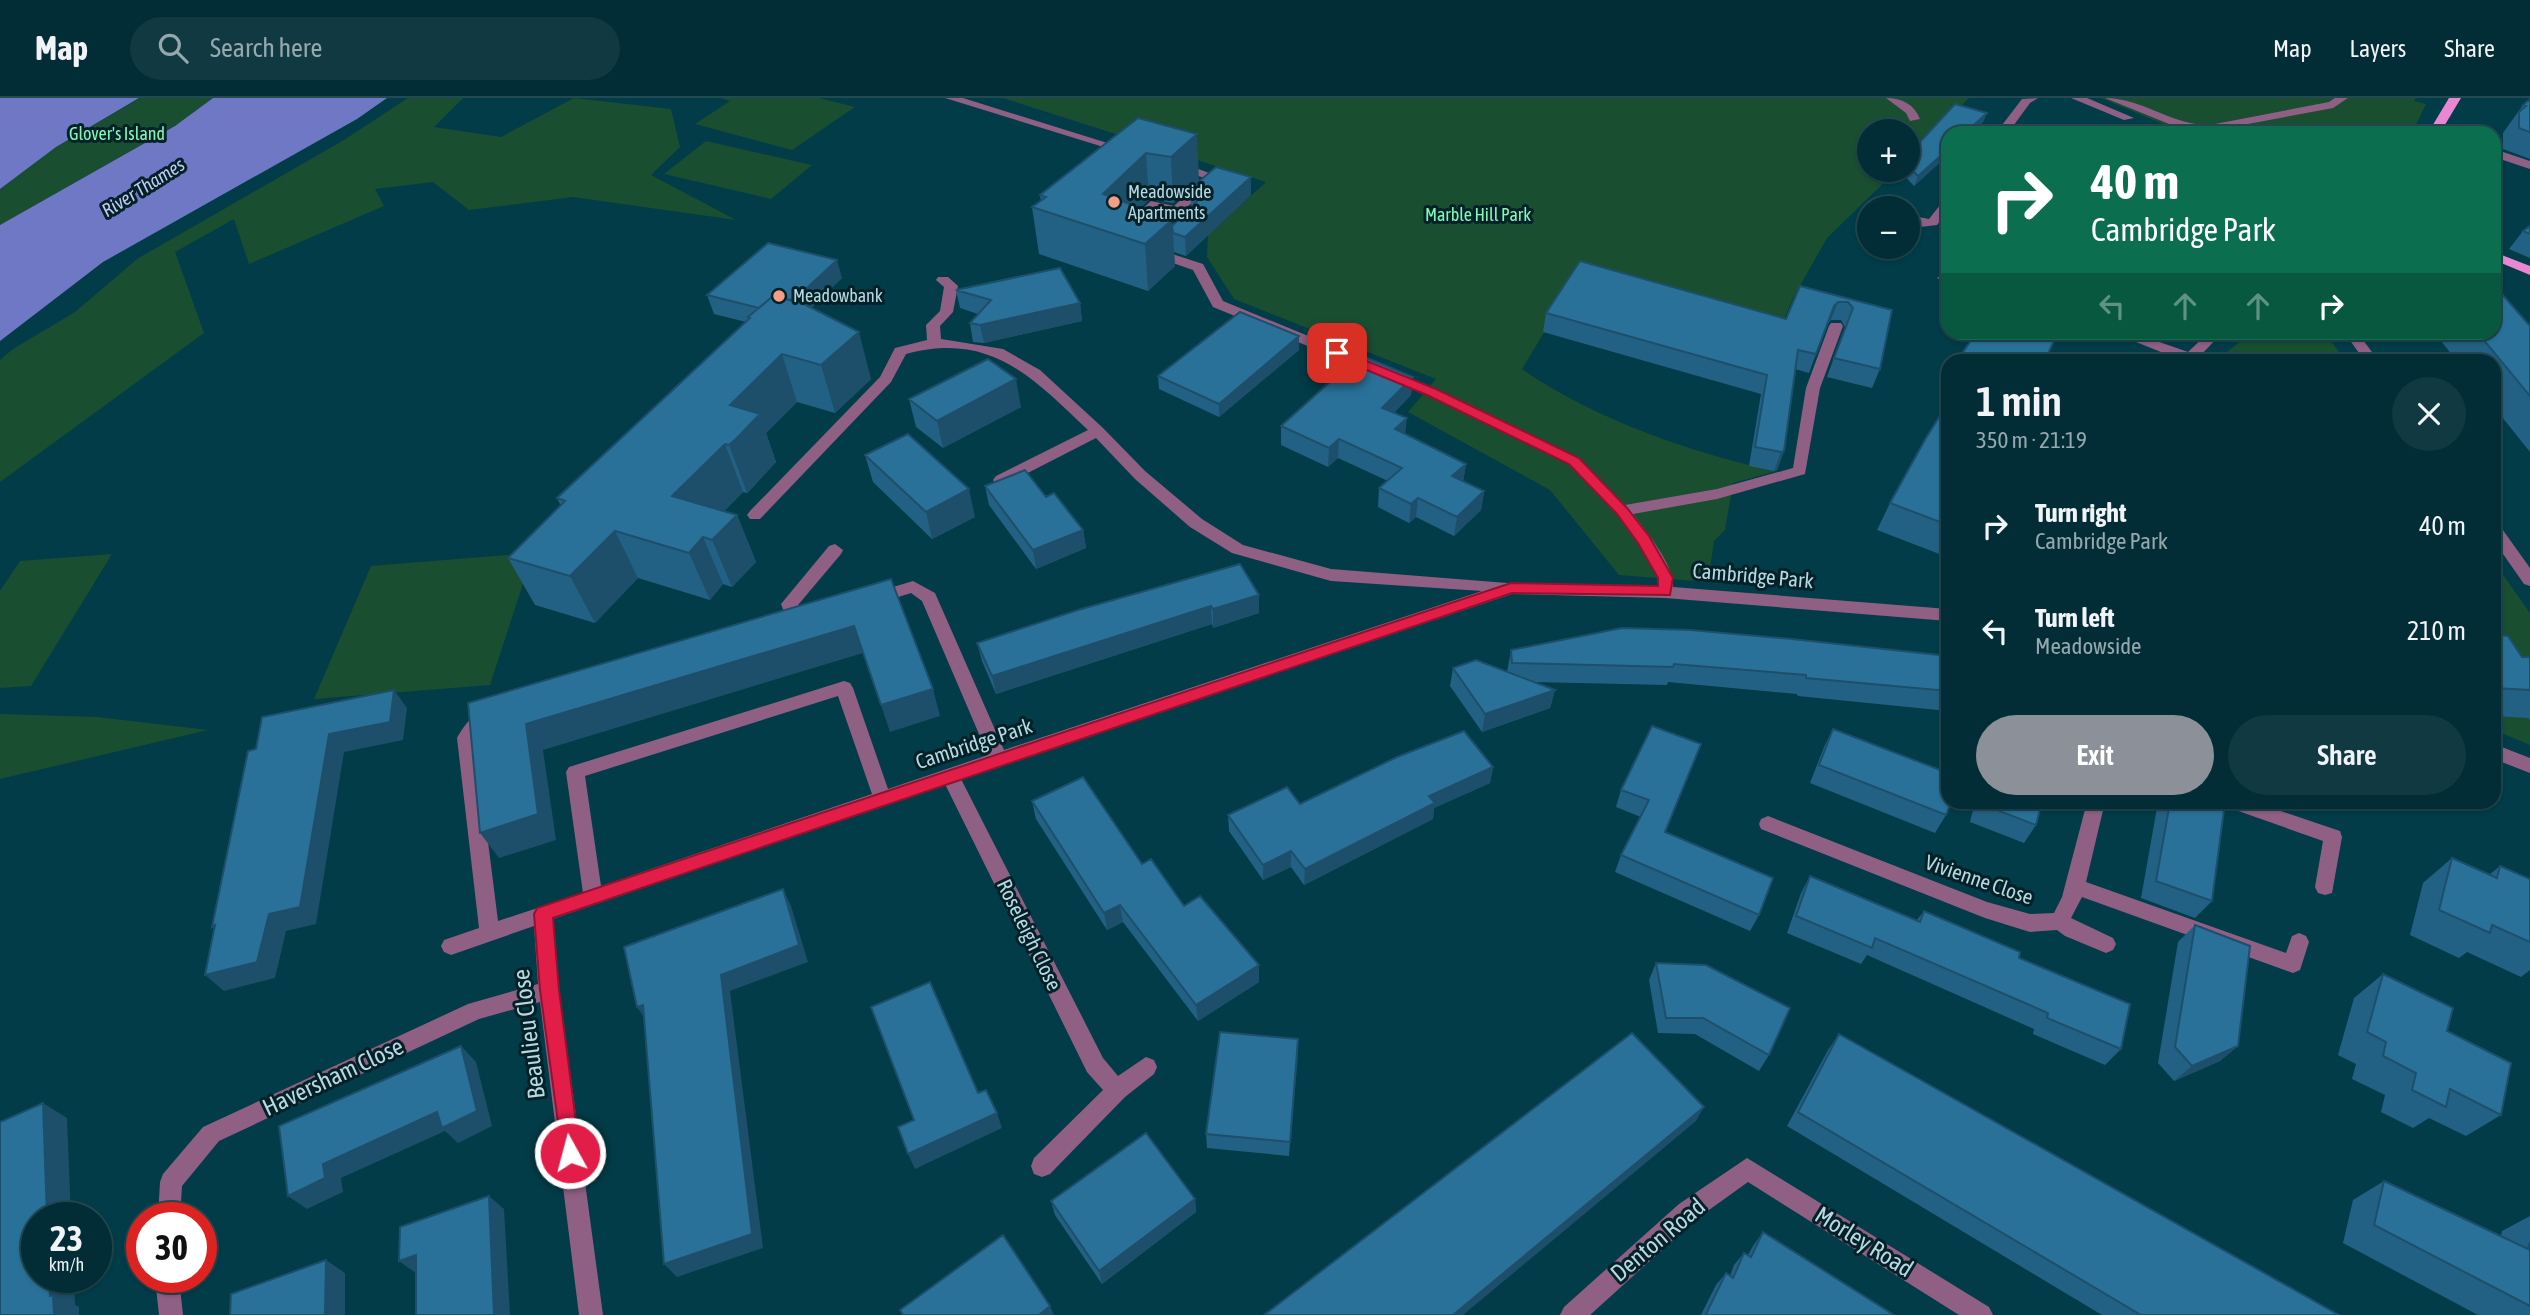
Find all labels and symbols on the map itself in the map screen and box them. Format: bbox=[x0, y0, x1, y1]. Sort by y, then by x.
park label: Glover's Island bbox=[69, 123, 165, 144]
water label: River Thames bbox=[98, 153, 189, 221]
place label: Meadowside Apartments bbox=[1128, 181, 1211, 223]
marker: Meadowside Apartments bbox=[1106, 194, 1122, 210]
park label: Marble Hill Park bbox=[1425, 204, 1531, 225]
place label: Meadowbank bbox=[793, 285, 883, 306]
marker: Meadowbank bbox=[771, 288, 787, 304]
pin bbox=[1307, 323, 1367, 383]
street label: Cambridge Park bbox=[1692, 558, 1815, 592]
street label: Cambridge Park bbox=[912, 713, 1035, 773]
street label: Vivienne Close bbox=[1922, 849, 2036, 909]
street label: Roseleigh Close bbox=[993, 875, 1067, 994]
street label: Beaulieu Close bbox=[507, 968, 550, 1100]
street label: Haversham Close bbox=[258, 1032, 407, 1121]
position arrow bbox=[533, 1116, 607, 1190]
street label: Denton Road bbox=[1605, 1192, 1710, 1287]
street label: Morley Road bbox=[1810, 1201, 1918, 1282]
speed limit sign: 30 bbox=[126, 1202, 217, 1293]

